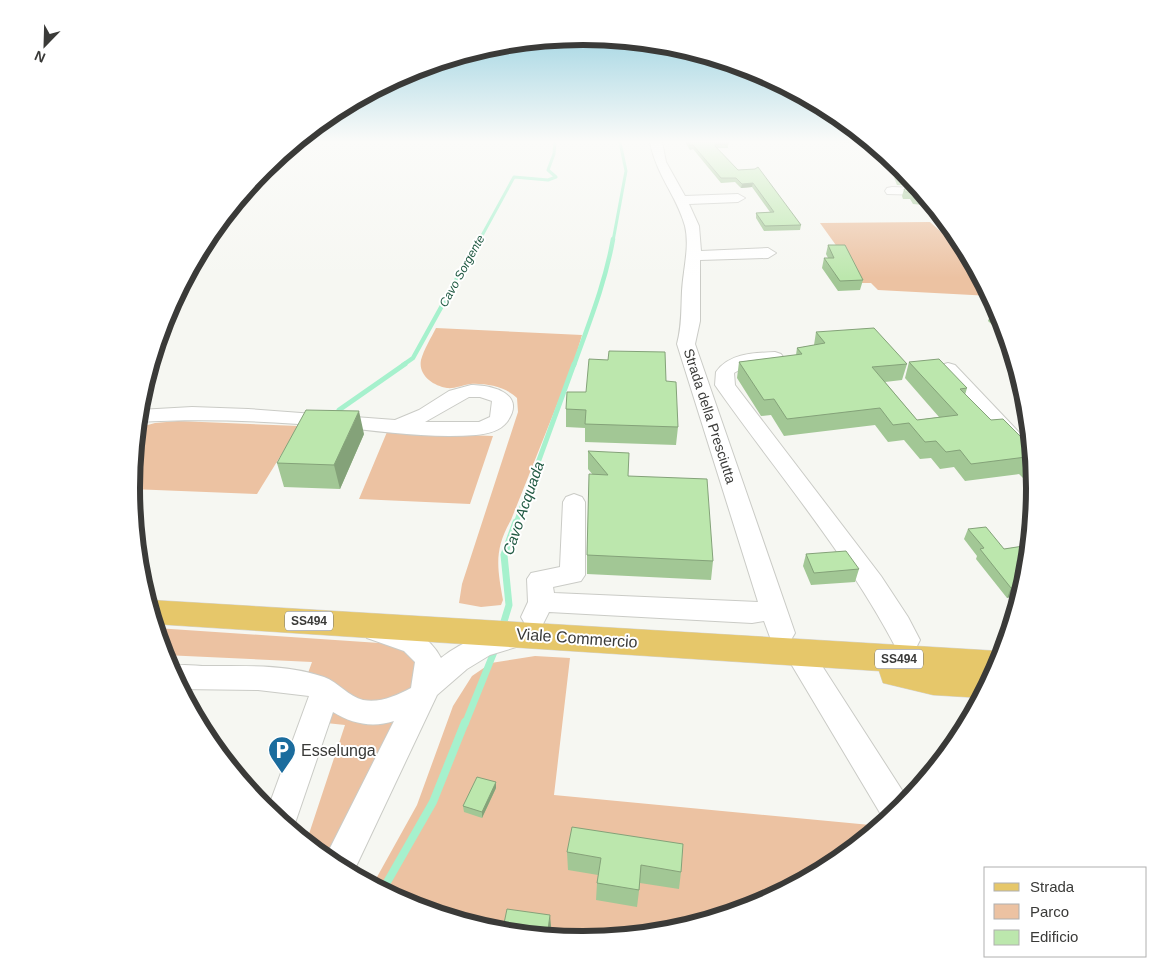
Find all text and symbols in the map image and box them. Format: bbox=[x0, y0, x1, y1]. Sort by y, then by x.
north arrow bbox=[20, 20, 70, 70]
text: N bbox=[32, 48, 48, 66]
water label: Cavo Sorgente bbox=[436, 232, 488, 309]
street label: Strada della Presciutta bbox=[681, 347, 739, 486]
water label: Cavo Acquada bbox=[499, 459, 547, 557]
road number: SS494 bbox=[285, 612, 333, 630]
street label: Viale Commercio bbox=[516, 625, 638, 651]
road number: SS494 bbox=[875, 650, 923, 669]
parking icon: Esselunga bbox=[267, 735, 297, 774]
place label: Esselunga bbox=[301, 742, 376, 759]
legend bbox=[984, 867, 1147, 957]
text: Strada bbox=[1030, 878, 1075, 895]
text: Parco bbox=[1030, 903, 1069, 920]
text: Edificio bbox=[1030, 928, 1078, 945]

